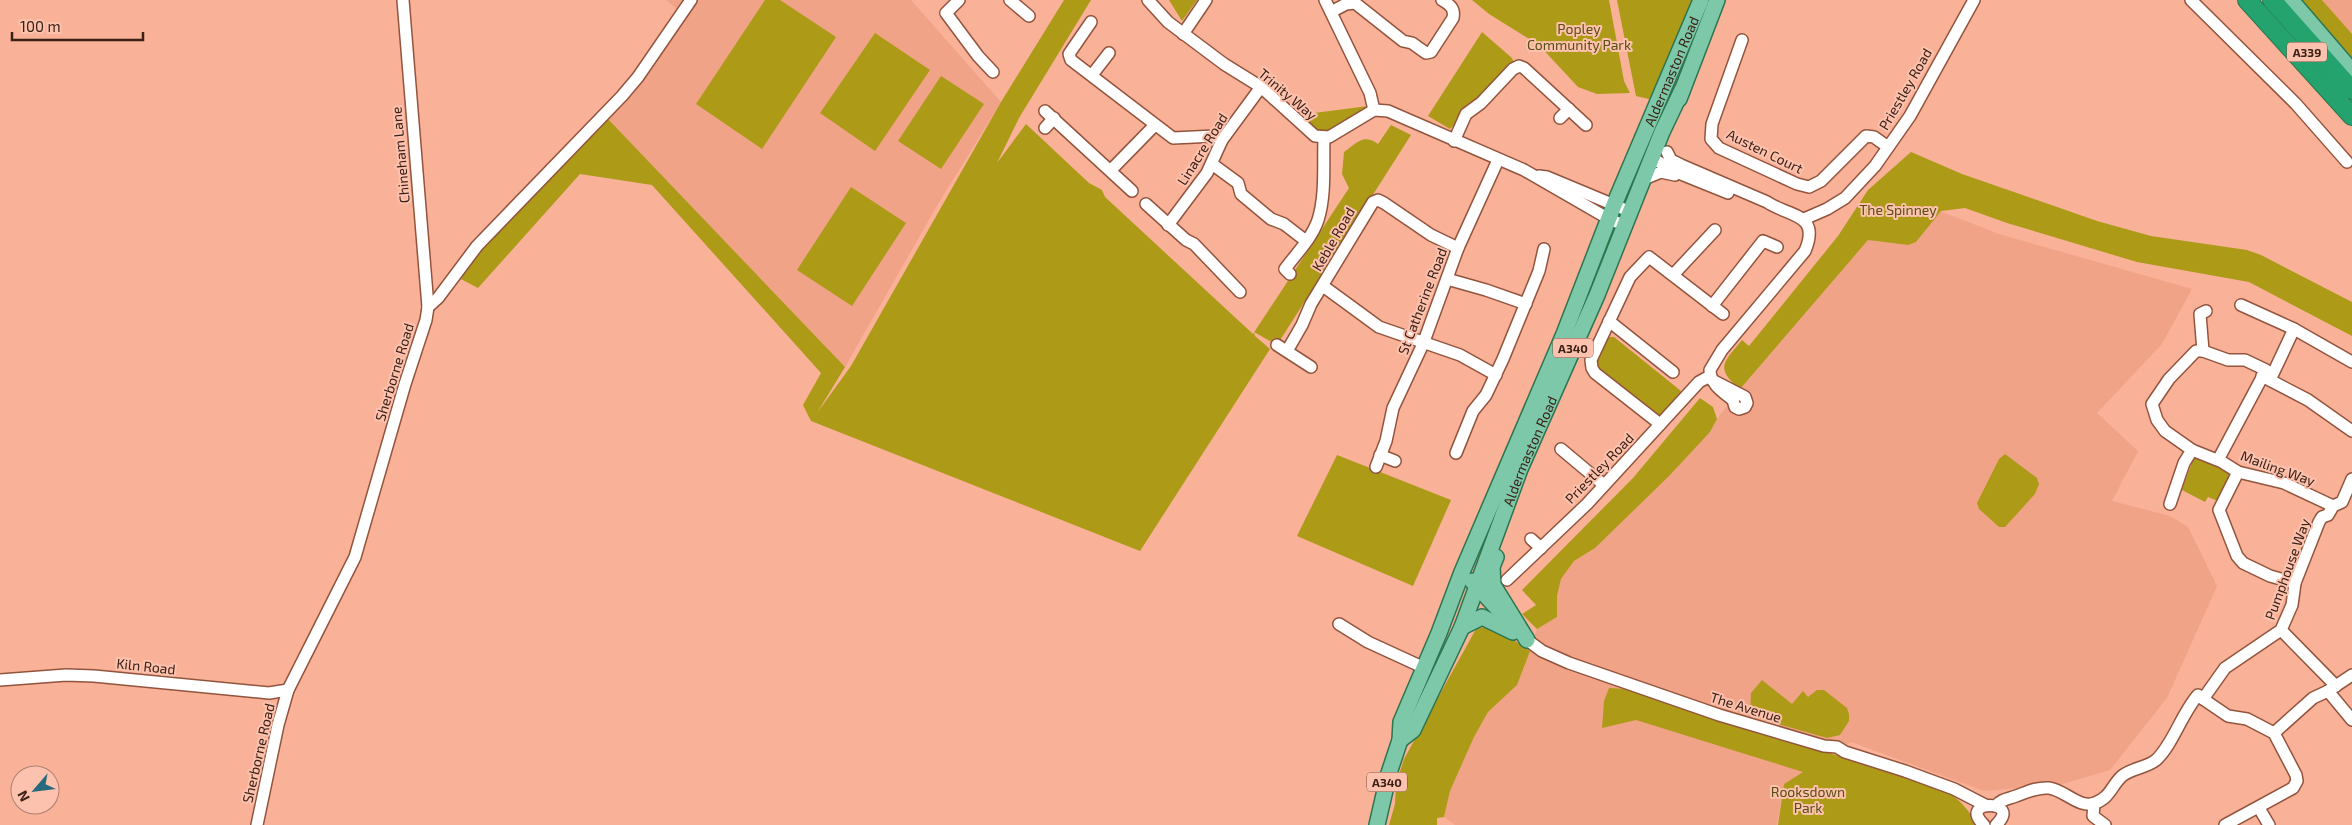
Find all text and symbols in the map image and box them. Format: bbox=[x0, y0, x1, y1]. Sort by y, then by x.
scale bar bbox=[12, 10, 144, 42]
street label: Aldermaston Road bbox=[1640, 13, 1702, 129]
text: 100 m bbox=[20, 17, 61, 35]
park label: Popley Community Park bbox=[1527, 20, 1631, 53]
road number: A339 bbox=[2287, 42, 2327, 62]
street label: Priestley Road bbox=[1875, 45, 1935, 133]
street label: Trinity Way bbox=[1255, 65, 1321, 124]
street label: Chineham Lane bbox=[387, 106, 413, 204]
street label: Linacre Road bbox=[1173, 110, 1231, 188]
street label: Austen Court bbox=[1724, 125, 1806, 177]
park label: The Spinney bbox=[1859, 201, 1937, 218]
street label: Keble Road bbox=[1308, 204, 1358, 274]
street label: St Catherine Road bbox=[1394, 245, 1450, 357]
street label: Sherborne Road bbox=[371, 321, 417, 423]
road number: A340 bbox=[1553, 338, 1593, 358]
street label: Aldermaston Road bbox=[1499, 393, 1560, 508]
street label: Priestley Road bbox=[1561, 429, 1637, 507]
street label: Mailing Way bbox=[2238, 447, 2318, 490]
street label: Pumphouse Way bbox=[2261, 516, 2313, 622]
street label: Kiln Road bbox=[116, 654, 176, 678]
street label: The Avenue bbox=[1708, 688, 1784, 726]
street label: Sherborne Road bbox=[238, 702, 278, 804]
north arrow bbox=[10, 765, 60, 815]
road number: A340 bbox=[1367, 772, 1407, 792]
park label: Rooksdown Park bbox=[1771, 783, 1845, 816]
text: N bbox=[13, 788, 33, 805]

